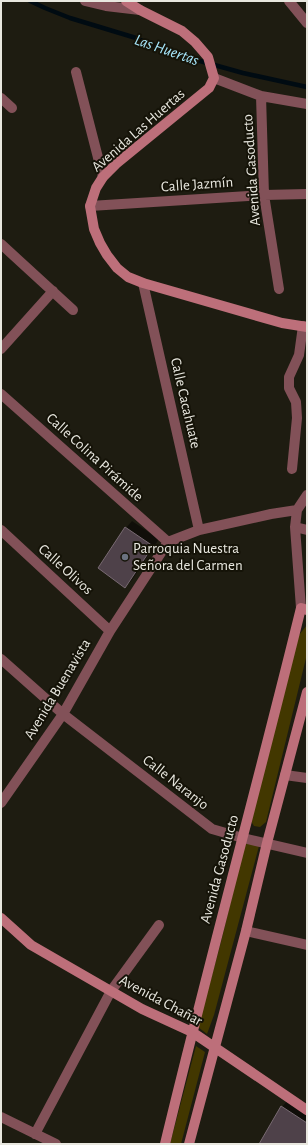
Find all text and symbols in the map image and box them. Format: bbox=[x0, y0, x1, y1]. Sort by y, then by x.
water label: Las Huertas bbox=[132, 31, 201, 68]
street label: Avenida Las Huertas bbox=[89, 86, 188, 175]
street label: Avenida Gasoducto bbox=[240, 114, 263, 226]
street label: Calle Jazmín bbox=[160, 174, 234, 195]
street label: Calle Cacahuate bbox=[168, 356, 203, 450]
street label: Calle Colina Pirámide bbox=[44, 410, 146, 505]
street label: Calle Olivos bbox=[36, 541, 96, 598]
place label: Parroquia Nuestra Señora del Carmen bbox=[133, 541, 243, 573]
marker: Parroquia Nuestra Señora del Carmen bbox=[120, 552, 130, 562]
street label: Avenida Buenavista bbox=[22, 636, 93, 742]
street label: Calle Naranjo bbox=[140, 752, 211, 813]
street label: Avenida Gasoducto bbox=[198, 813, 241, 925]
street label: Avenida Chañar bbox=[117, 972, 205, 1029]

